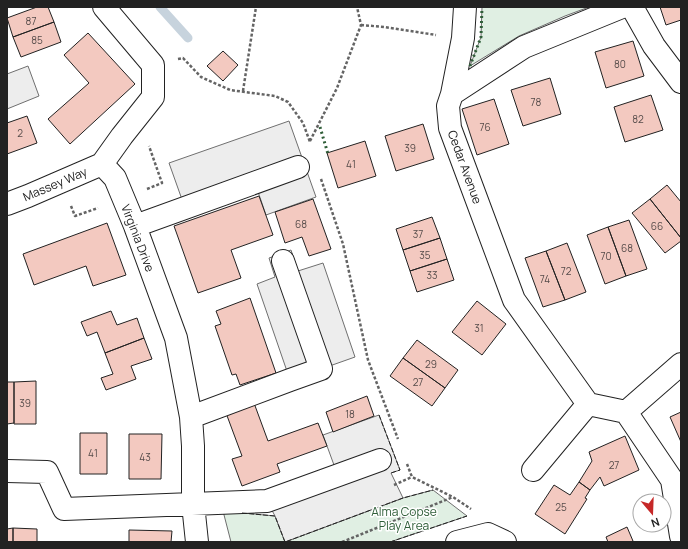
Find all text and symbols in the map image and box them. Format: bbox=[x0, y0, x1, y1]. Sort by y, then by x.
house number: 87 bbox=[26, 14, 36, 28]
house number: 85 bbox=[31, 33, 43, 47]
house number: 80 bbox=[614, 57, 626, 71]
house number: 78 bbox=[531, 95, 542, 109]
house number: 82 bbox=[632, 112, 644, 126]
house number: 76 bbox=[479, 120, 491, 134]
house number: 2 bbox=[17, 126, 23, 140]
street label: Cedar Avenue bbox=[444, 128, 486, 206]
house number: 39 bbox=[404, 141, 416, 155]
house number: 41 bbox=[346, 157, 356, 171]
street label: Massey Way bbox=[20, 163, 90, 205]
street label: Virginia Drive bbox=[117, 202, 159, 274]
house number: 68 bbox=[295, 217, 307, 231]
house number: 66 bbox=[651, 219, 663, 233]
house number: 37 bbox=[413, 227, 423, 241]
house number: 68 bbox=[621, 241, 633, 255]
house number: 35 bbox=[419, 248, 431, 262]
house number: 70 bbox=[600, 249, 612, 263]
house number: 72 bbox=[561, 264, 572, 278]
house number: 33 bbox=[426, 268, 438, 282]
house number: 74 bbox=[540, 272, 550, 286]
house number: 31 bbox=[474, 321, 484, 335]
house number: 29 bbox=[425, 357, 437, 371]
house number: 27 bbox=[413, 375, 423, 389]
house number: 39 bbox=[19, 396, 31, 410]
house number: 18 bbox=[345, 407, 355, 421]
house number: 41 bbox=[88, 446, 98, 460]
house number: 43 bbox=[139, 450, 151, 464]
house number: 27 bbox=[609, 458, 619, 472]
north arrow bbox=[632, 493, 672, 533]
house number: 25 bbox=[555, 500, 567, 514]
park label: Alma Copse Play Area bbox=[371, 503, 437, 534]
text: N bbox=[649, 515, 662, 531]

